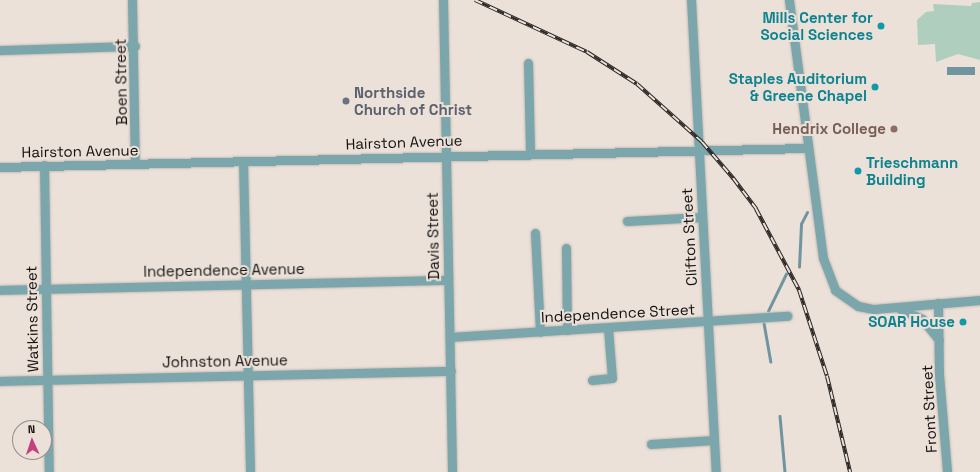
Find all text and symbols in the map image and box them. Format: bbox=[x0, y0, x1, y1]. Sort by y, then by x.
place label: Mills Center for Social Sciences bbox=[760, 8, 873, 43]
marker: Mills Center for Social Sciences bbox=[876, 21, 886, 31]
street label: Boen Street bbox=[111, 38, 131, 126]
place label: Staples Auditorium & Greene Chapel bbox=[728, 69, 867, 104]
marker: Staples Auditorium & Greene Chapel bbox=[870, 82, 880, 92]
place label: Northside Church of Christ bbox=[354, 83, 472, 118]
marker: Northside Church of Christ bbox=[341, 96, 351, 106]
place label: Hendrix College bbox=[772, 120, 886, 138]
marker: Hendrix College bbox=[889, 124, 899, 134]
street label: Hairston Avenue bbox=[345, 131, 463, 153]
street label: Hairston Avenue bbox=[21, 141, 139, 161]
place label: Trieschmann Building bbox=[866, 153, 958, 188]
marker: Trieschmann Building bbox=[853, 166, 863, 176]
street label: Clifton Street bbox=[677, 188, 701, 286]
street label: Davis Street bbox=[423, 192, 443, 280]
street label: Independence Avenue bbox=[143, 260, 305, 280]
street label: Watkins Street bbox=[22, 266, 42, 372]
street label: Independence Street bbox=[540, 300, 696, 326]
place label: SOAR House bbox=[868, 313, 955, 331]
marker: SOAR House bbox=[958, 317, 968, 327]
street label: Johnston Avenue bbox=[162, 351, 288, 371]
street label: Front Street bbox=[918, 364, 940, 454]
north arrow bbox=[12, 420, 52, 460]
text: N bbox=[27, 422, 35, 436]

